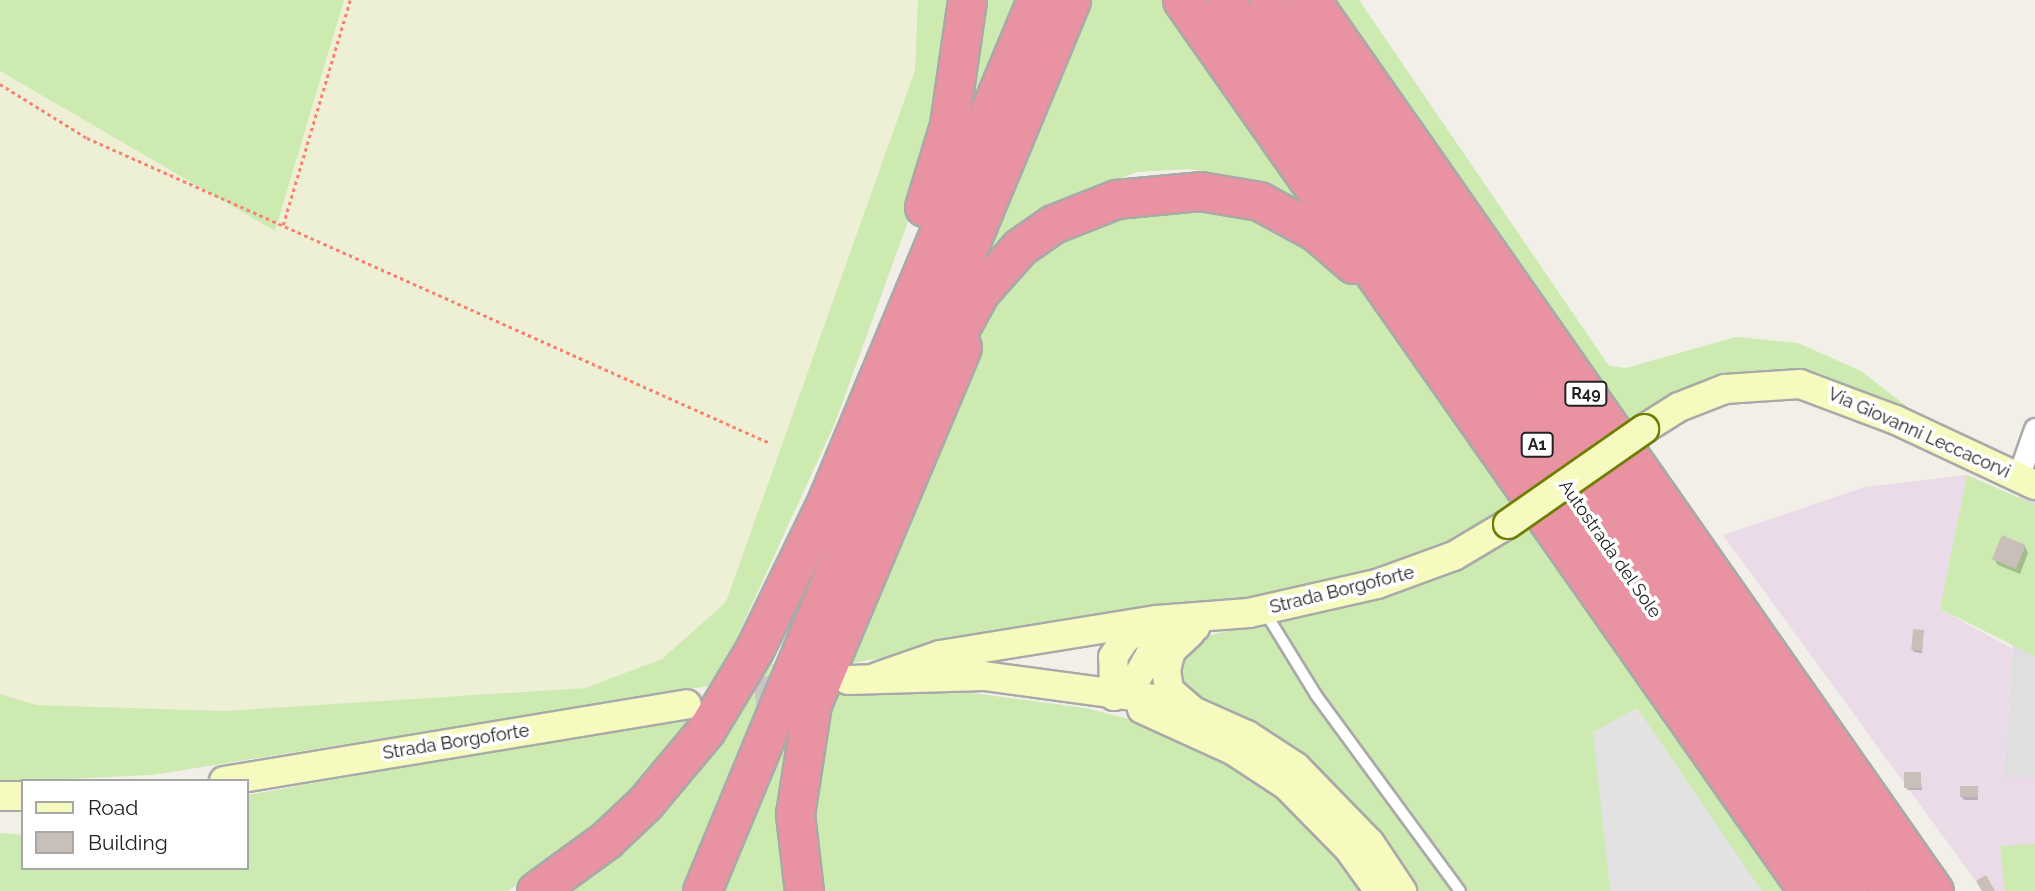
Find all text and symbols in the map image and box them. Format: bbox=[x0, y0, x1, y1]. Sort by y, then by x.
road number: R49 bbox=[1563, 382, 1609, 406]
street label: Via Giovanni Leccacorvi bbox=[1825, 383, 2013, 483]
road number: A1 bbox=[1520, 432, 1554, 458]
street label: Autostrada del Sole bbox=[1554, 476, 1666, 622]
street label: Strada Borgoforte bbox=[1268, 562, 1416, 618]
street label: Strada Borgoforte bbox=[381, 720, 531, 764]
legend bbox=[21, 779, 248, 870]
text: Road bbox=[88, 795, 138, 820]
text: Building bbox=[88, 830, 168, 855]

